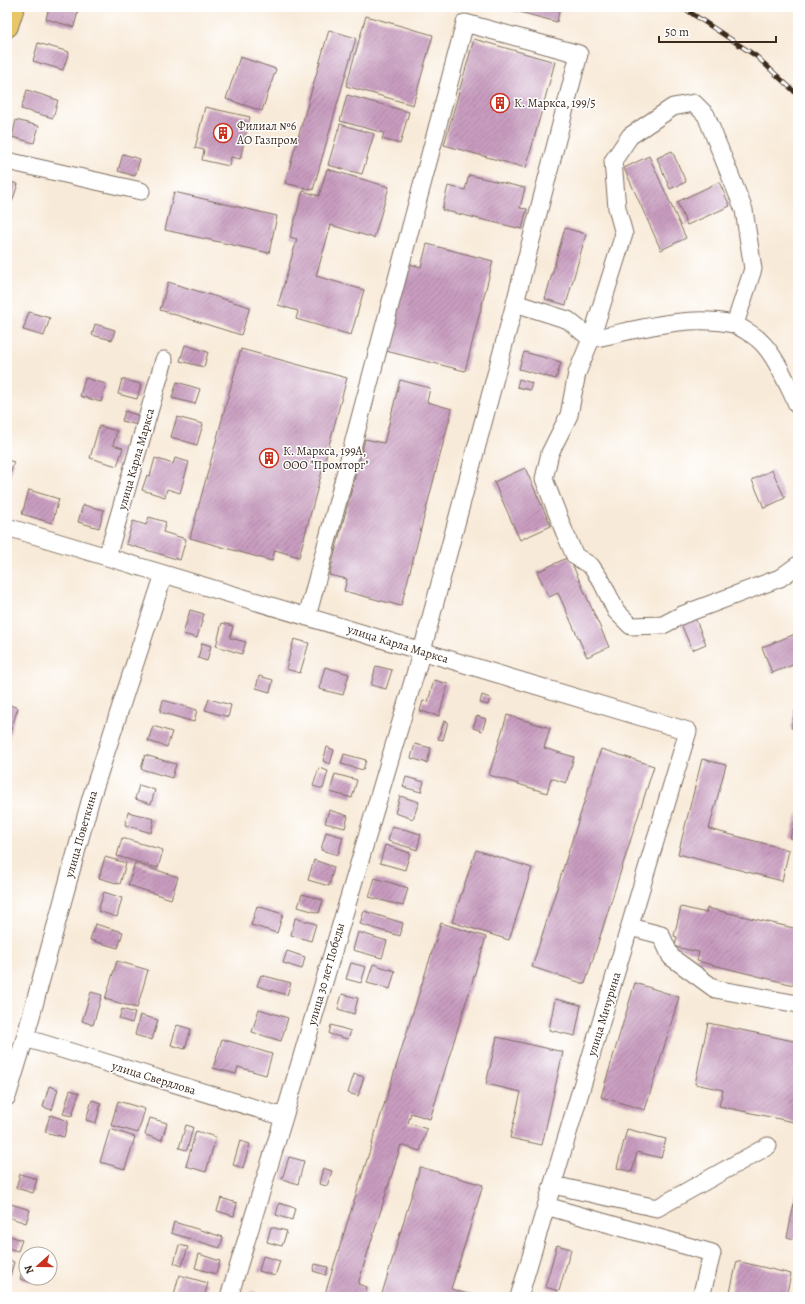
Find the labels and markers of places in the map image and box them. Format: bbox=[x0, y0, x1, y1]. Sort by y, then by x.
building icon: К. Маркса, 199/5 bbox=[489, 92, 511, 114]
place label: К. Маркса, 199/5 bbox=[514, 95, 596, 111]
place label: Филиал №6 АО Газпром bbox=[236, 118, 298, 148]
building icon: Филиал №6 АО Газпром bbox=[212, 122, 234, 144]
place label: К. Маркса, 199А, ООО "Промторг" bbox=[283, 443, 369, 473]
building icon: К. Маркса, 199А, ООО "Промторг" bbox=[258, 447, 280, 469]

